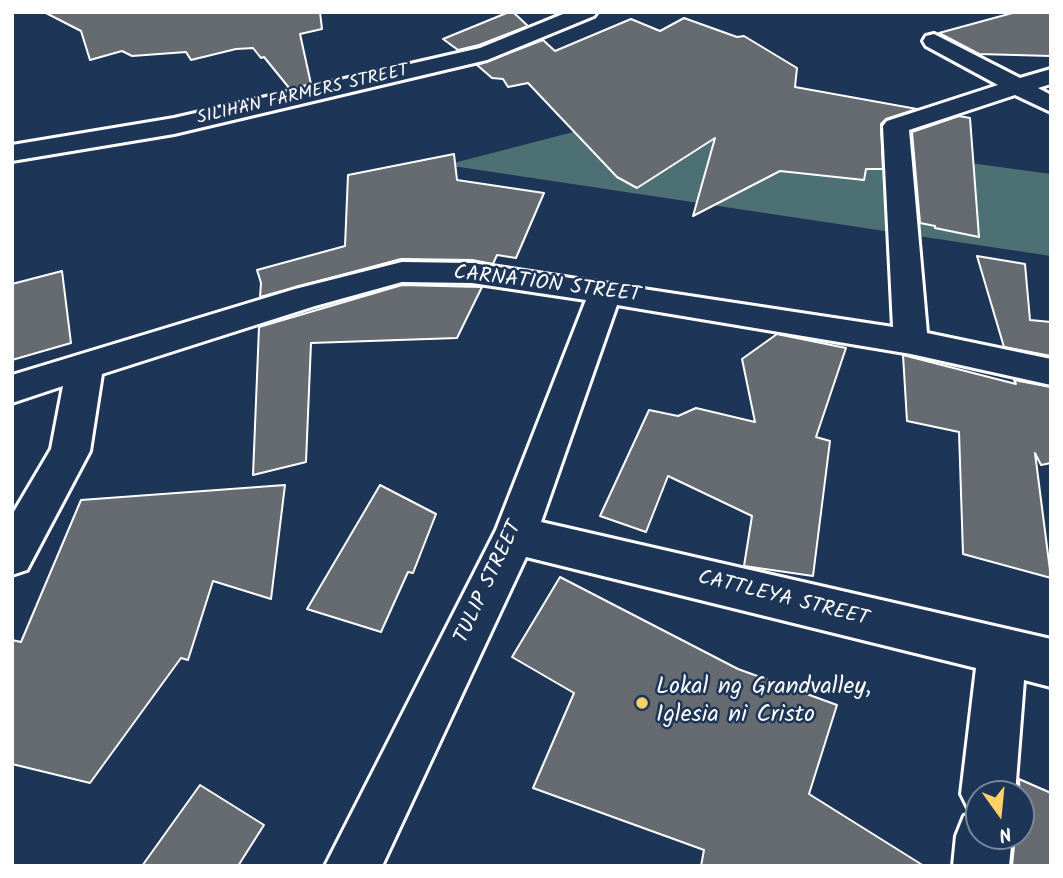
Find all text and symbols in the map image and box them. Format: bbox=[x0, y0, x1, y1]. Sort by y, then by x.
street label: SILIHAN FARMERS STREET bbox=[195, 61, 411, 131]
street label: CARNATION STREET bbox=[452, 262, 642, 310]
street label: TULIP STREET bbox=[451, 518, 529, 648]
street label: CATTLEYA STREET bbox=[695, 567, 871, 633]
place label: Lokal ng Grandvalley, Iglesia ni Cristo bbox=[656, 675, 871, 731]
marker: Lokal ng Grandvalley, Iglesia ni Cristo bbox=[634, 695, 650, 711]
north arrow bbox=[965, 780, 1035, 850]
text: N bbox=[995, 817, 1015, 849]

